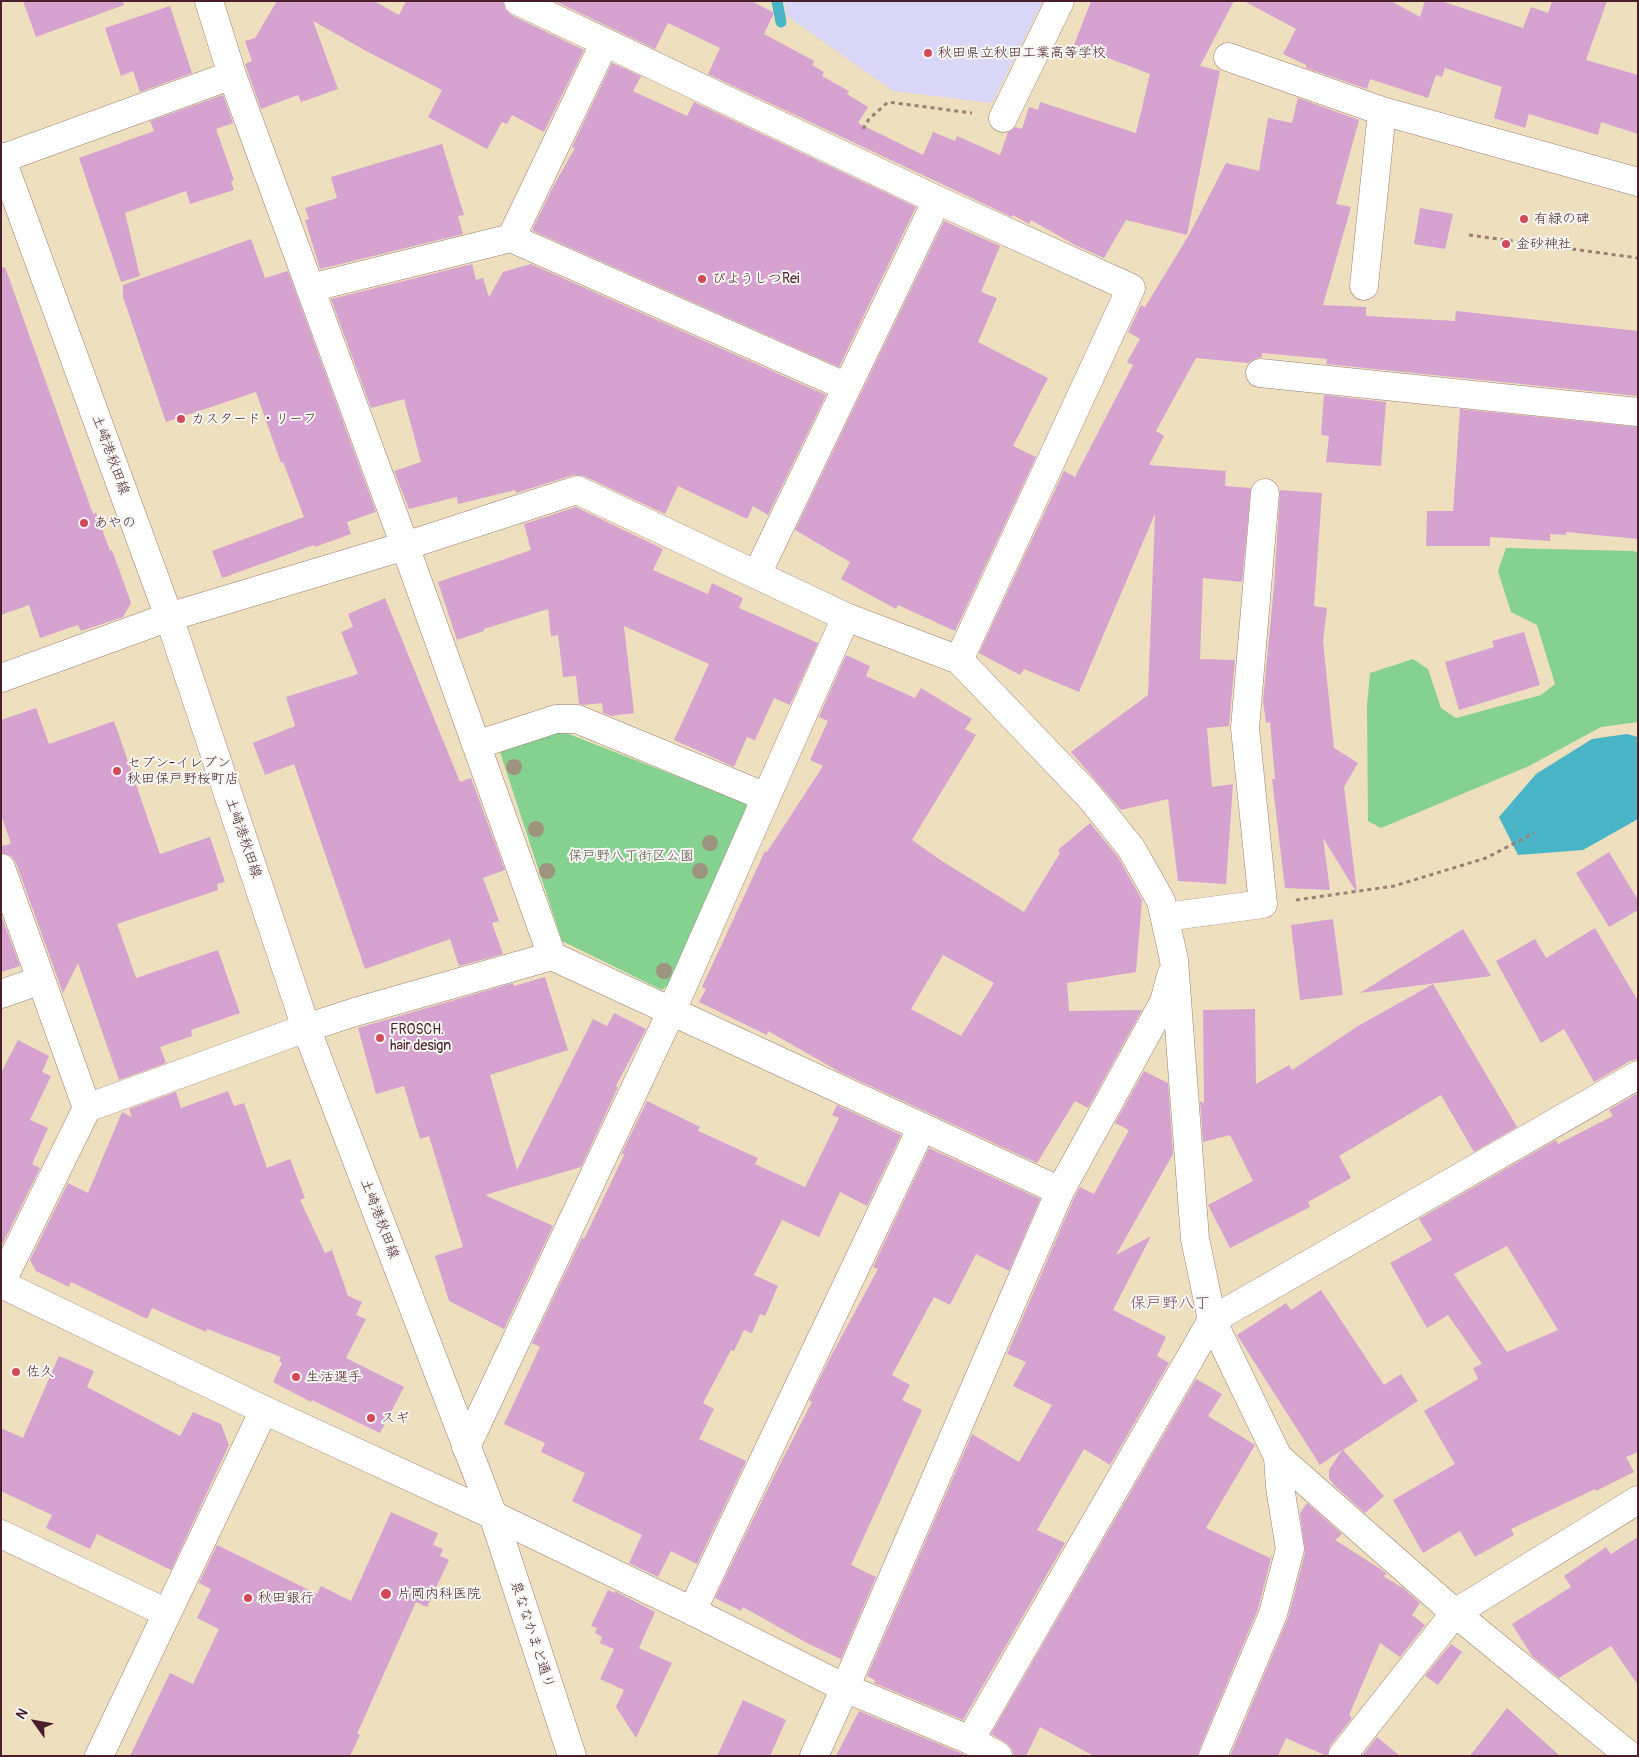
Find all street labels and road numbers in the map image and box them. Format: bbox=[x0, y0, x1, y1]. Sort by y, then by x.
street label: 土崎港秋田線 bbox=[88, 413, 132, 497]
street label: 土崎港秋田線 bbox=[221, 796, 265, 880]
street label: 土崎港秋田線 bbox=[356, 1177, 402, 1261]
street label: 泉ななかまど通り bbox=[507, 1579, 557, 1691]

